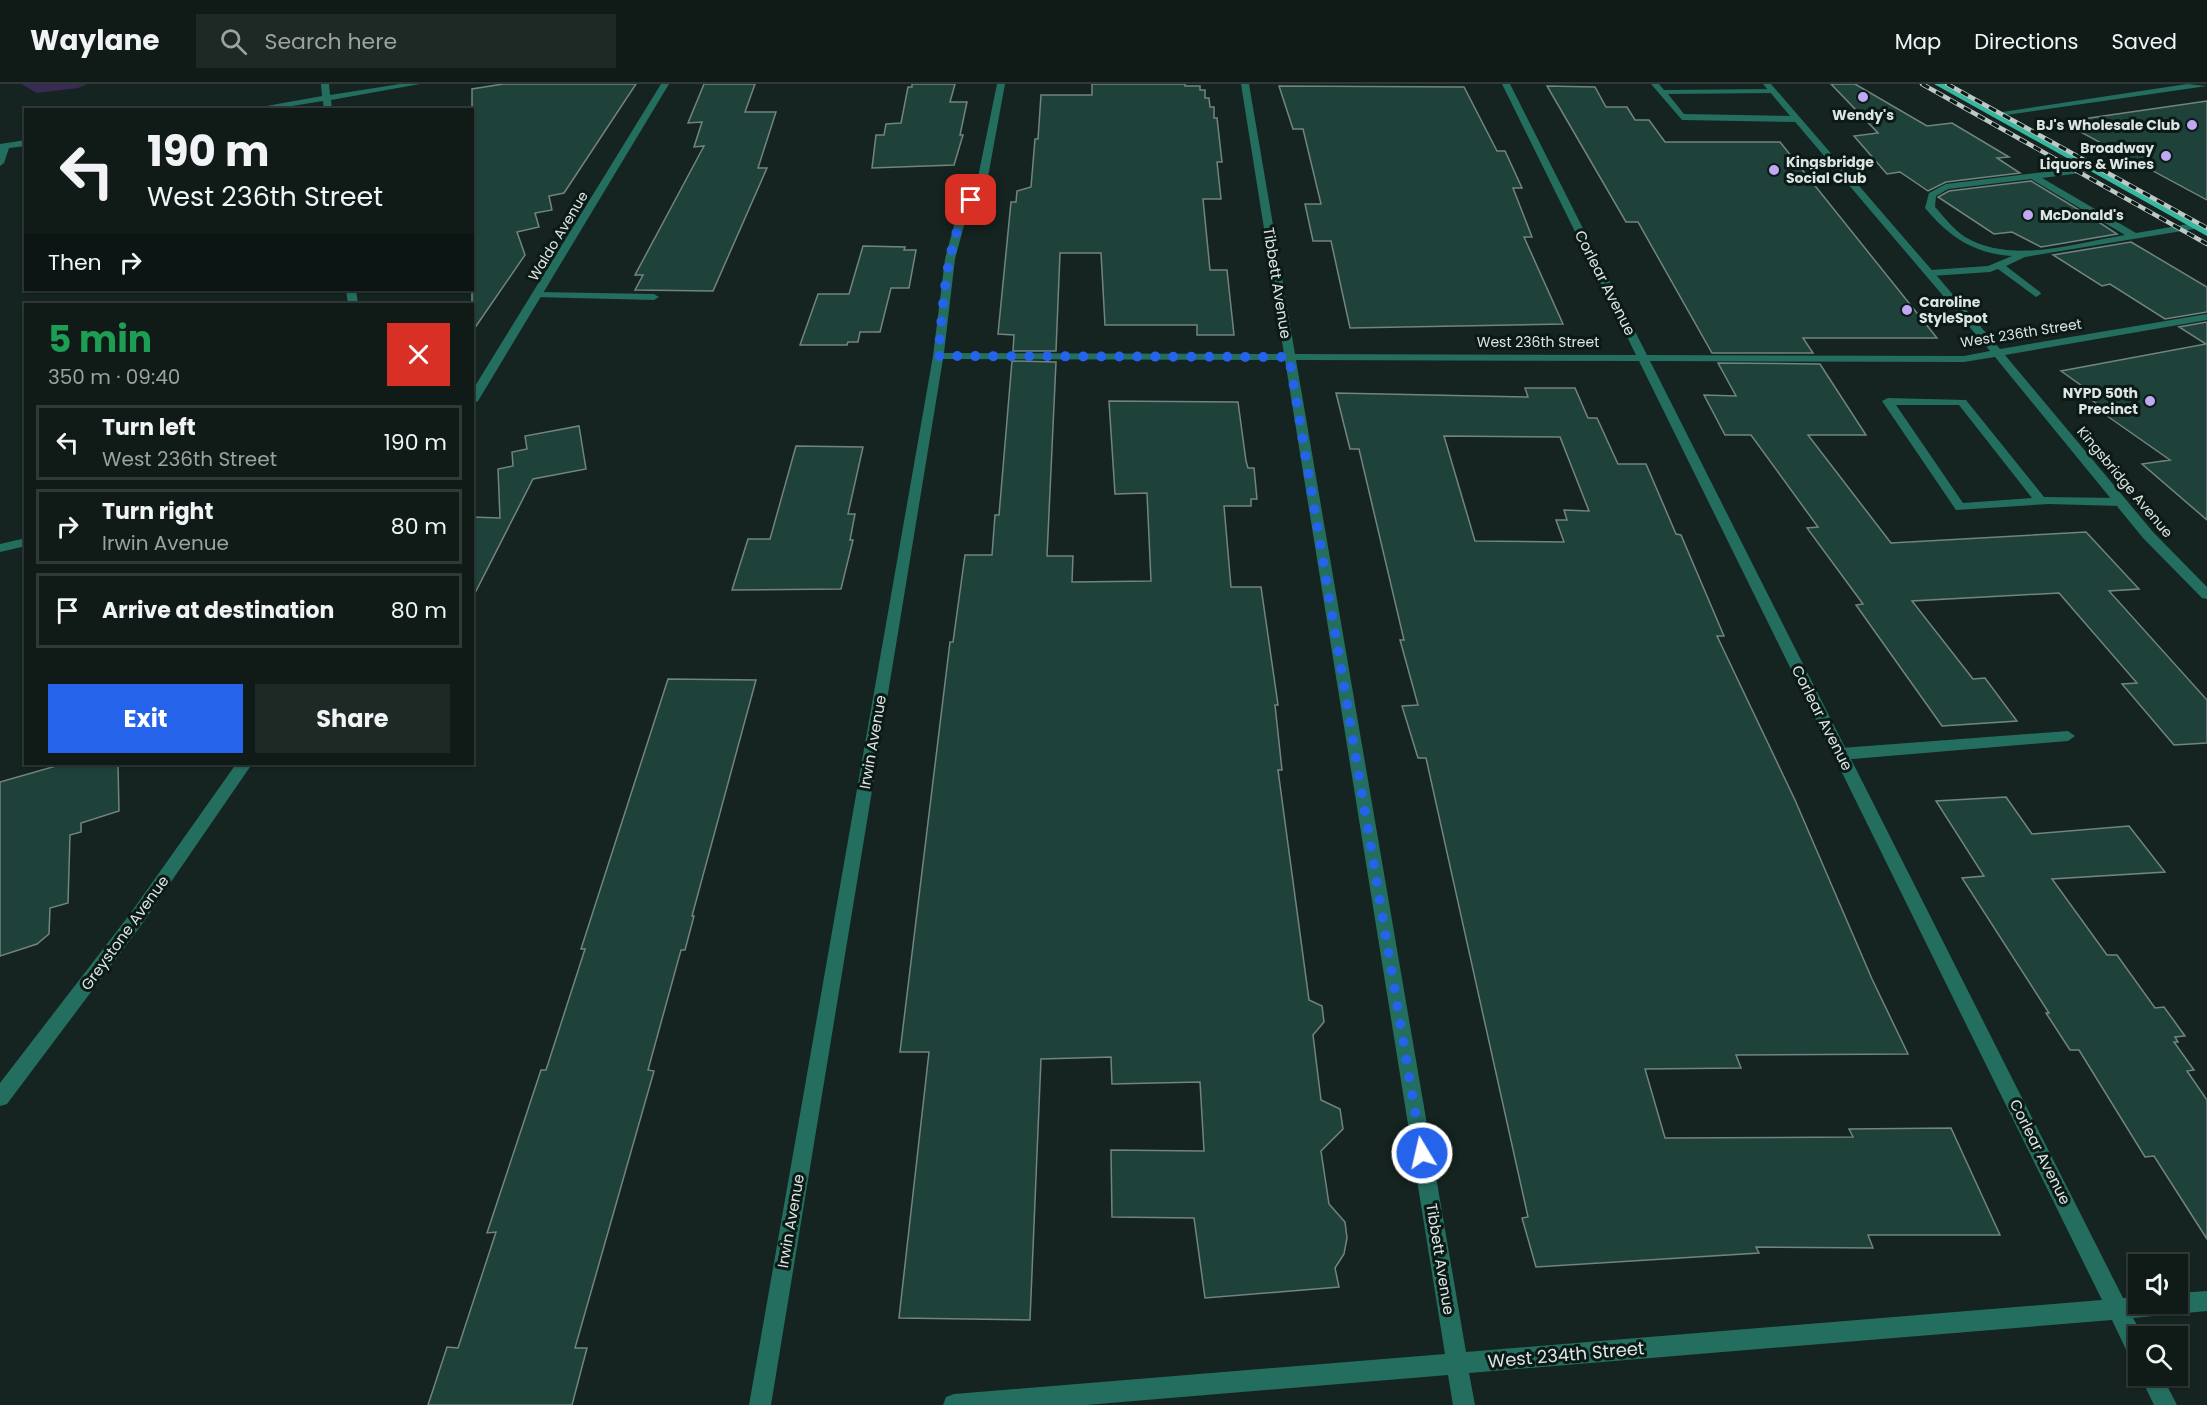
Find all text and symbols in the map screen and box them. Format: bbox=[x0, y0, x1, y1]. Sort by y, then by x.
search box bbox=[196, 14, 616, 68]
text: Waylane bbox=[30, 21, 160, 60]
icon: search bbox=[217, 25, 250, 58]
text: Search here bbox=[265, 26, 397, 57]
text: Map bbox=[1895, 27, 1941, 56]
text: Directions bbox=[1974, 27, 2078, 56]
text: Saved bbox=[2111, 27, 2177, 56]
marker: Wendy's bbox=[1856, 90, 1870, 104]
place label: Wendy's bbox=[1832, 105, 1894, 125]
place label: BJ's Wholesale Club bbox=[2036, 115, 2180, 135]
marker: BJ's Wholesale Club bbox=[2185, 118, 2199, 132]
text: 190 m bbox=[147, 122, 269, 181]
icon: left bbox=[48, 132, 126, 210]
place label: Broadway Liquors & Wines bbox=[2040, 138, 2154, 174]
marker: Broadway Liquors & Wines bbox=[2159, 149, 2173, 163]
place label: Kingsbridge Social Club bbox=[1786, 152, 1874, 188]
marker: Kingsbridge Social Club bbox=[1767, 163, 1781, 177]
pin bbox=[945, 174, 996, 225]
text: West 236th Street bbox=[147, 178, 383, 215]
icon: arrive bbox=[954, 183, 987, 216]
street label: Waldo Avenue bbox=[523, 187, 593, 285]
place label: McDonald's bbox=[2040, 205, 2124, 225]
marker: McDonald's bbox=[2021, 208, 2035, 222]
street label: Tibbett Avenue bbox=[1258, 226, 1297, 340]
street label: Corlear Avenue bbox=[1570, 226, 1641, 339]
icon: right bbox=[114, 246, 147, 279]
text: Then bbox=[48, 247, 102, 278]
place label: Caroline StyleSpot bbox=[1919, 292, 1988, 328]
marker: Caroline StyleSpot bbox=[1900, 303, 1914, 317]
text: 5 min bbox=[48, 314, 152, 365]
street label: West 236th Street bbox=[1959, 314, 2083, 352]
button: close bbox=[387, 323, 450, 386]
street label: West 236th Street bbox=[1477, 332, 1599, 352]
text: 350 m · 09:40 bbox=[48, 363, 180, 391]
place label: NYPD 50th Precinct bbox=[2063, 383, 2138, 419]
marker: NYPD 50th Precinct bbox=[2143, 394, 2157, 408]
text: Turn left bbox=[102, 412, 196, 443]
street label: Kingsbridge Avenue bbox=[2072, 422, 2178, 542]
icon: left bbox=[51, 426, 84, 459]
text: 190 m bbox=[384, 427, 447, 458]
text: West 236th Street bbox=[102, 445, 277, 473]
text: Turn right bbox=[102, 496, 213, 527]
icon: right bbox=[51, 510, 84, 543]
text: 80 m bbox=[391, 511, 447, 542]
text: Irwin Avenue bbox=[102, 529, 229, 557]
icon: arrive bbox=[51, 594, 84, 627]
text: Arrive at destination bbox=[102, 595, 334, 626]
text: 80 m bbox=[391, 595, 447, 626]
street label: Corlear Avenue bbox=[1787, 661, 1858, 774]
button: Exit bbox=[48, 684, 243, 753]
button: Share bbox=[255, 684, 450, 753]
street label: Irwin Avenue bbox=[854, 693, 891, 791]
street label: Greystone Avenue bbox=[76, 871, 173, 994]
street label: Corlear Avenue bbox=[2005, 1095, 2076, 1208]
position arrow bbox=[1390, 1121, 1454, 1185]
street label: Irwin Avenue bbox=[772, 1172, 809, 1270]
street label: Tibbett Avenue bbox=[1421, 1202, 1460, 1316]
map controls bbox=[2128, 1254, 2188, 1386]
button: sound bbox=[2128, 1254, 2188, 1314]
button: search bbox=[2128, 1326, 2188, 1386]
street label: West 234th Street bbox=[1486, 1335, 1645, 1374]

